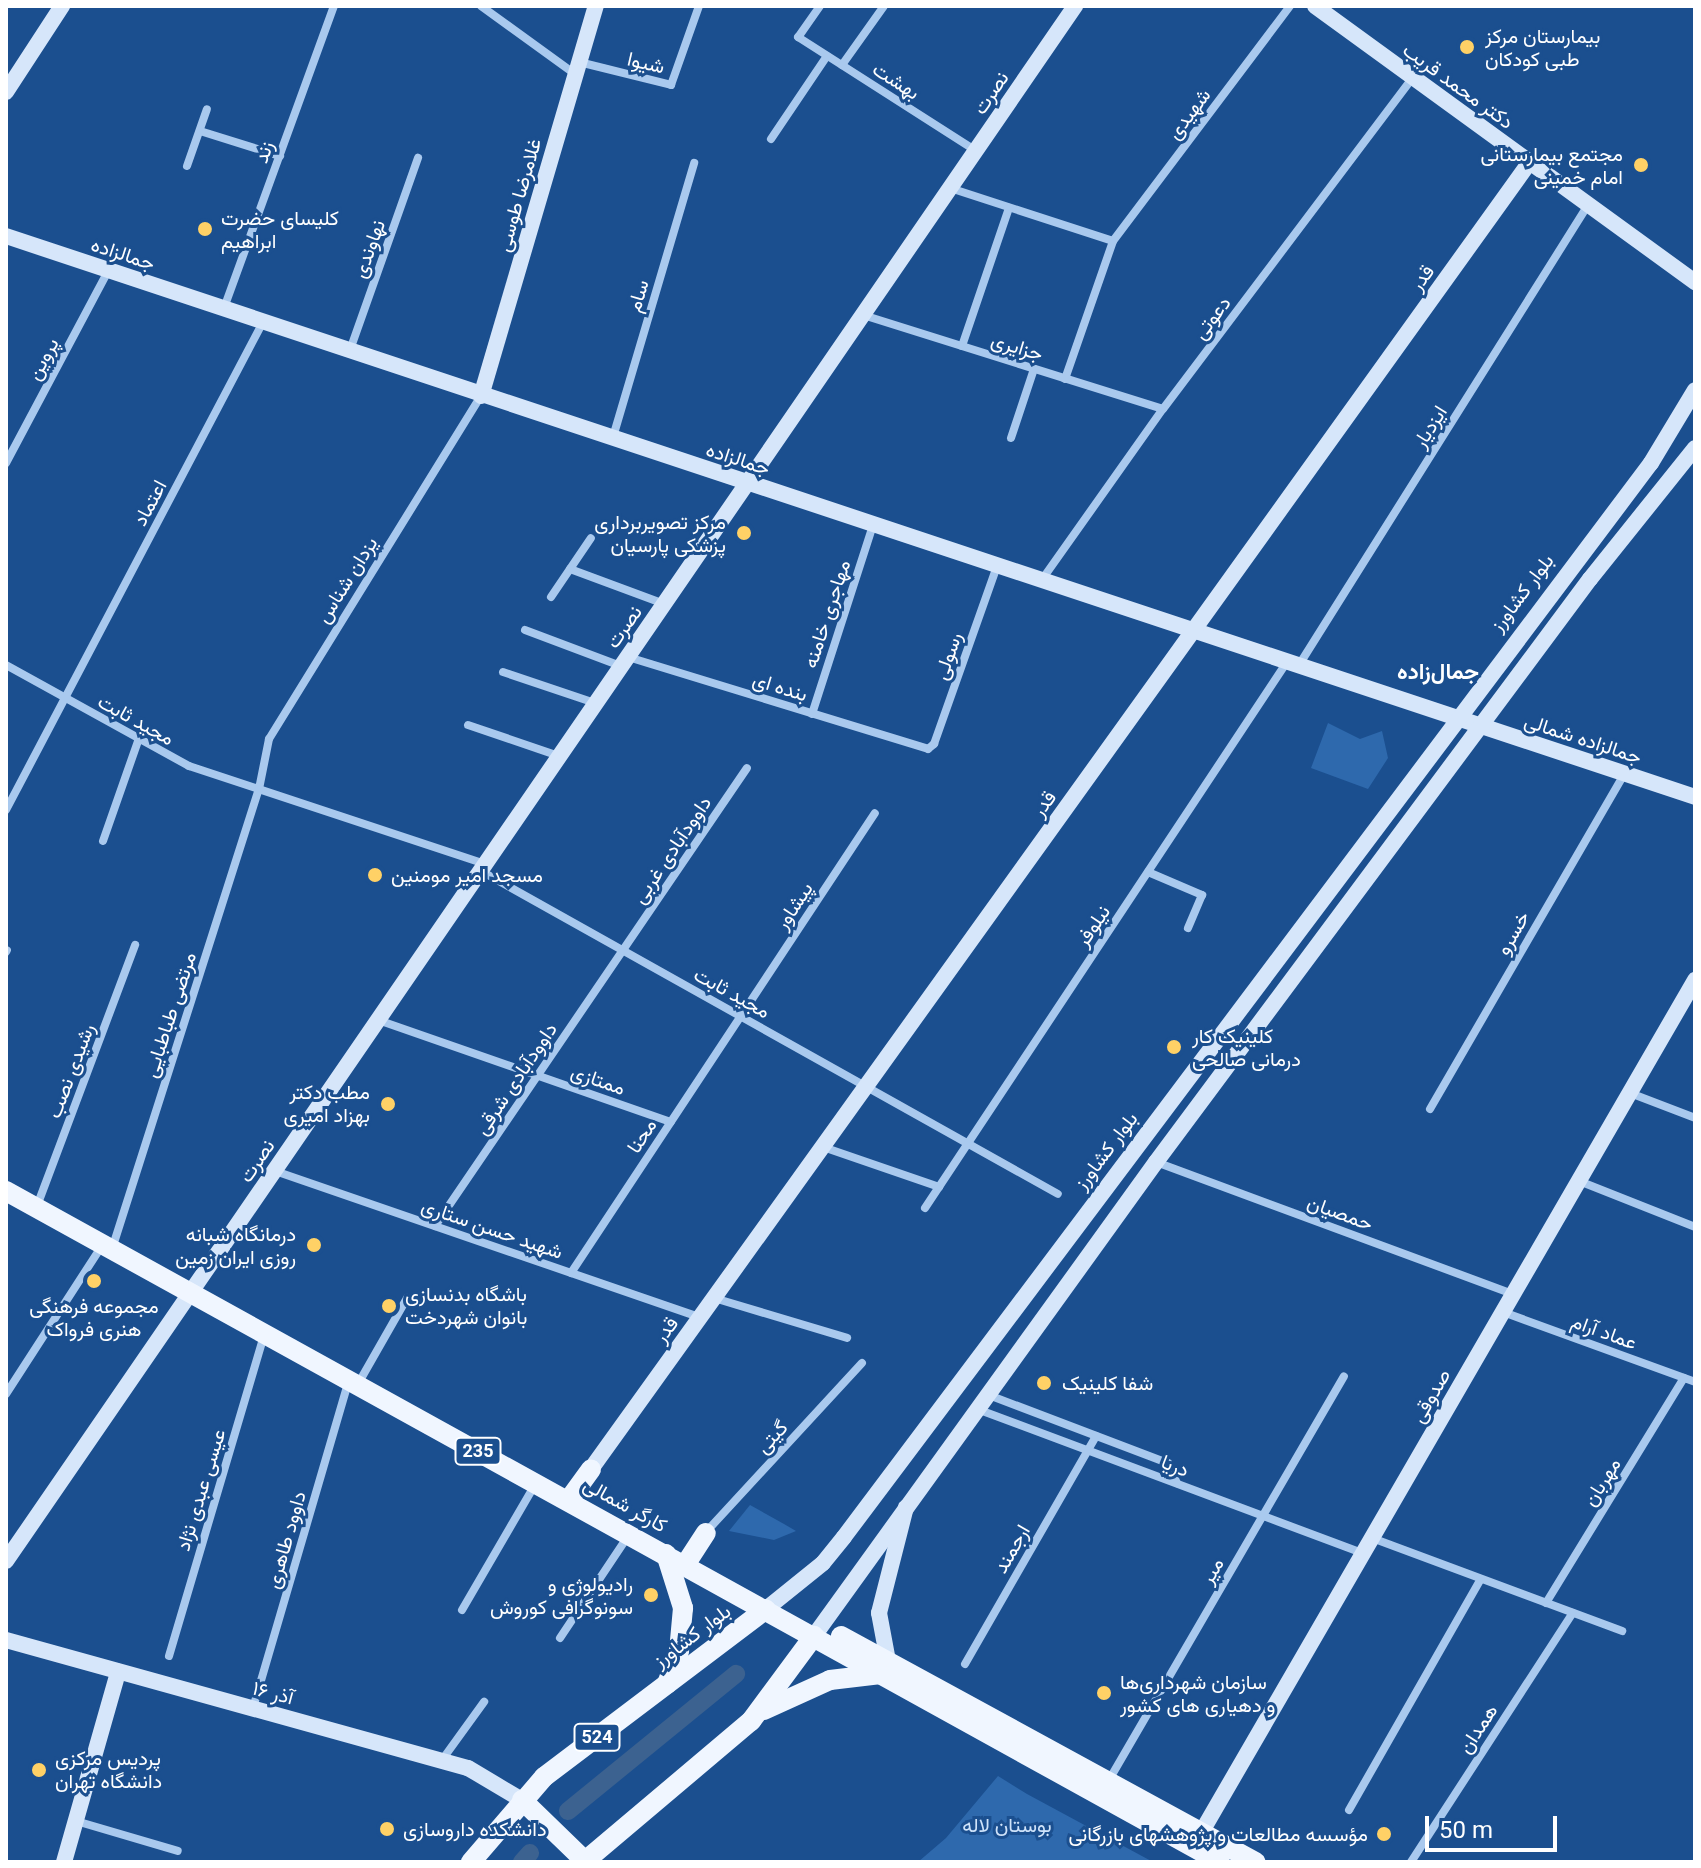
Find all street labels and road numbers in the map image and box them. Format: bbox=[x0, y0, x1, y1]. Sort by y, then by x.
street label: دکتر محمد قریب bbox=[1398, 38, 1518, 134]
street label: شیوا bbox=[625, 47, 667, 79]
street label: بهشت bbox=[868, 57, 924, 105]
street label: نصرت bbox=[968, 67, 1014, 119]
street label: شهیدی bbox=[1162, 84, 1216, 144]
street label: غلامرضا طوسی bbox=[491, 136, 547, 254]
street label: زند bbox=[249, 138, 279, 166]
street label: نهاوندی bbox=[347, 217, 391, 281]
street label: جمالزاده bbox=[88, 232, 158, 276]
street label: قدر bbox=[1404, 260, 1440, 296]
street label: سام bbox=[622, 277, 654, 315]
street label: دعوتی bbox=[1188, 292, 1236, 344]
street label: جزایری bbox=[988, 328, 1046, 366]
street label: پروین bbox=[22, 334, 64, 384]
street label: ایزدیار bbox=[1408, 401, 1452, 453]
street label: جمالزاده bbox=[703, 437, 773, 481]
street label: اعتماد bbox=[128, 476, 172, 530]
street label: یزدان شناس bbox=[311, 532, 383, 628]
street label: بلوار کشاورز bbox=[1485, 549, 1559, 637]
street label: مهاجری خامنه bbox=[798, 557, 856, 671]
street label: نصرت bbox=[601, 601, 647, 653]
street label: رسولی bbox=[929, 629, 967, 683]
street label: بنده ای bbox=[750, 667, 810, 707]
street label: مجید ثابت bbox=[94, 689, 178, 751]
street label: جمالزاده شمالی bbox=[1521, 709, 1645, 769]
street label: قدر bbox=[1026, 786, 1062, 822]
street label: داوودآبادی غربی bbox=[627, 792, 717, 908]
street label: پیشاور bbox=[770, 878, 818, 934]
street label: نیلوفر bbox=[1070, 901, 1116, 951]
street label: خسرو bbox=[1491, 907, 1535, 959]
street label: مرتضی طباطبایی bbox=[138, 949, 202, 1081]
street label: مجید ثابت bbox=[690, 962, 774, 1024]
street label: داوودآبادی شرقی bbox=[470, 1018, 562, 1140]
street label: رشیدی نصب bbox=[42, 1020, 100, 1122]
street label: ممتازی bbox=[568, 1060, 628, 1100]
street label: بلوار کشاورز bbox=[1069, 1107, 1143, 1195]
street label: محنا bbox=[622, 1114, 662, 1158]
street label: نصرت bbox=[234, 1135, 280, 1187]
street label: حمصیان bbox=[1304, 1190, 1376, 1236]
street label: شهید حسن ستاری bbox=[418, 1194, 566, 1264]
street label: عماد آرام bbox=[1568, 1309, 1640, 1355]
street label: قدر bbox=[648, 1312, 684, 1348]
street label: صدوقی bbox=[1406, 1365, 1456, 1427]
street label: گیتی bbox=[751, 1416, 793, 1458]
street label: عیسی عبدی نژاد bbox=[171, 1426, 231, 1554]
road number: 235 bbox=[454, 1437, 502, 1465]
street label: دریا bbox=[1158, 1450, 1192, 1482]
street label: مهربان bbox=[1578, 1453, 1626, 1511]
street label: کارگر شمالی bbox=[579, 1472, 671, 1538]
street label: داوود طاهری bbox=[261, 1488, 311, 1592]
street label: ارجمند bbox=[989, 1520, 1035, 1578]
street label: میر bbox=[1195, 1554, 1229, 1588]
street label: بلوار کشاورز bbox=[648, 1599, 736, 1673]
street label: ۱۶ آذر bbox=[250, 1676, 296, 1710]
street label: همدان bbox=[1453, 1700, 1503, 1758]
road number: 524 bbox=[573, 1723, 621, 1751]

